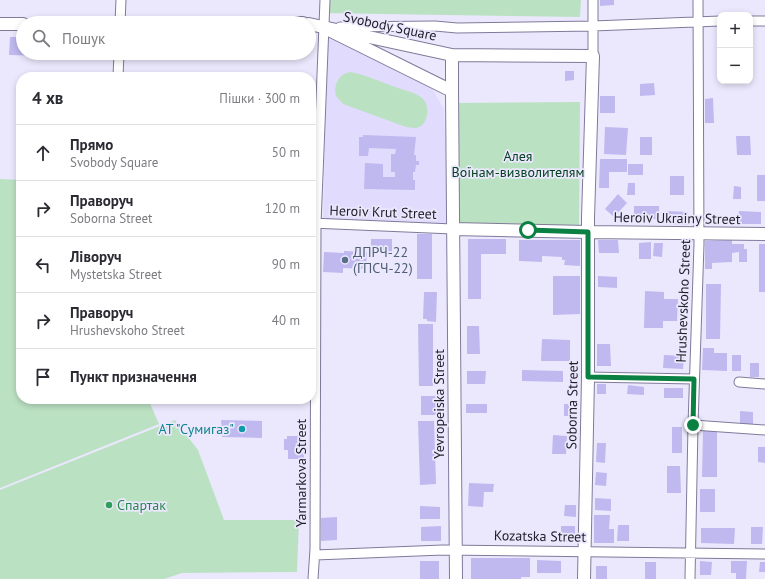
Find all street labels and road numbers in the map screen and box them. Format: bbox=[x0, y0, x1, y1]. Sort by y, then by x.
street label: Svobody Square bbox=[342, 7, 438, 45]
street label: Heroiv Krut Street bbox=[329, 201, 437, 223]
street label: Heroiv Ukrainy Street bbox=[613, 208, 741, 228]
street label: Hrushevskoho Street bbox=[672, 239, 694, 363]
street label: Yevropeiska Street bbox=[430, 349, 448, 459]
street label: Soborna Street bbox=[562, 360, 582, 450]
street label: Yarmarkova Street bbox=[292, 418, 310, 527]
street label: Kozatska Street bbox=[494, 526, 586, 546]

